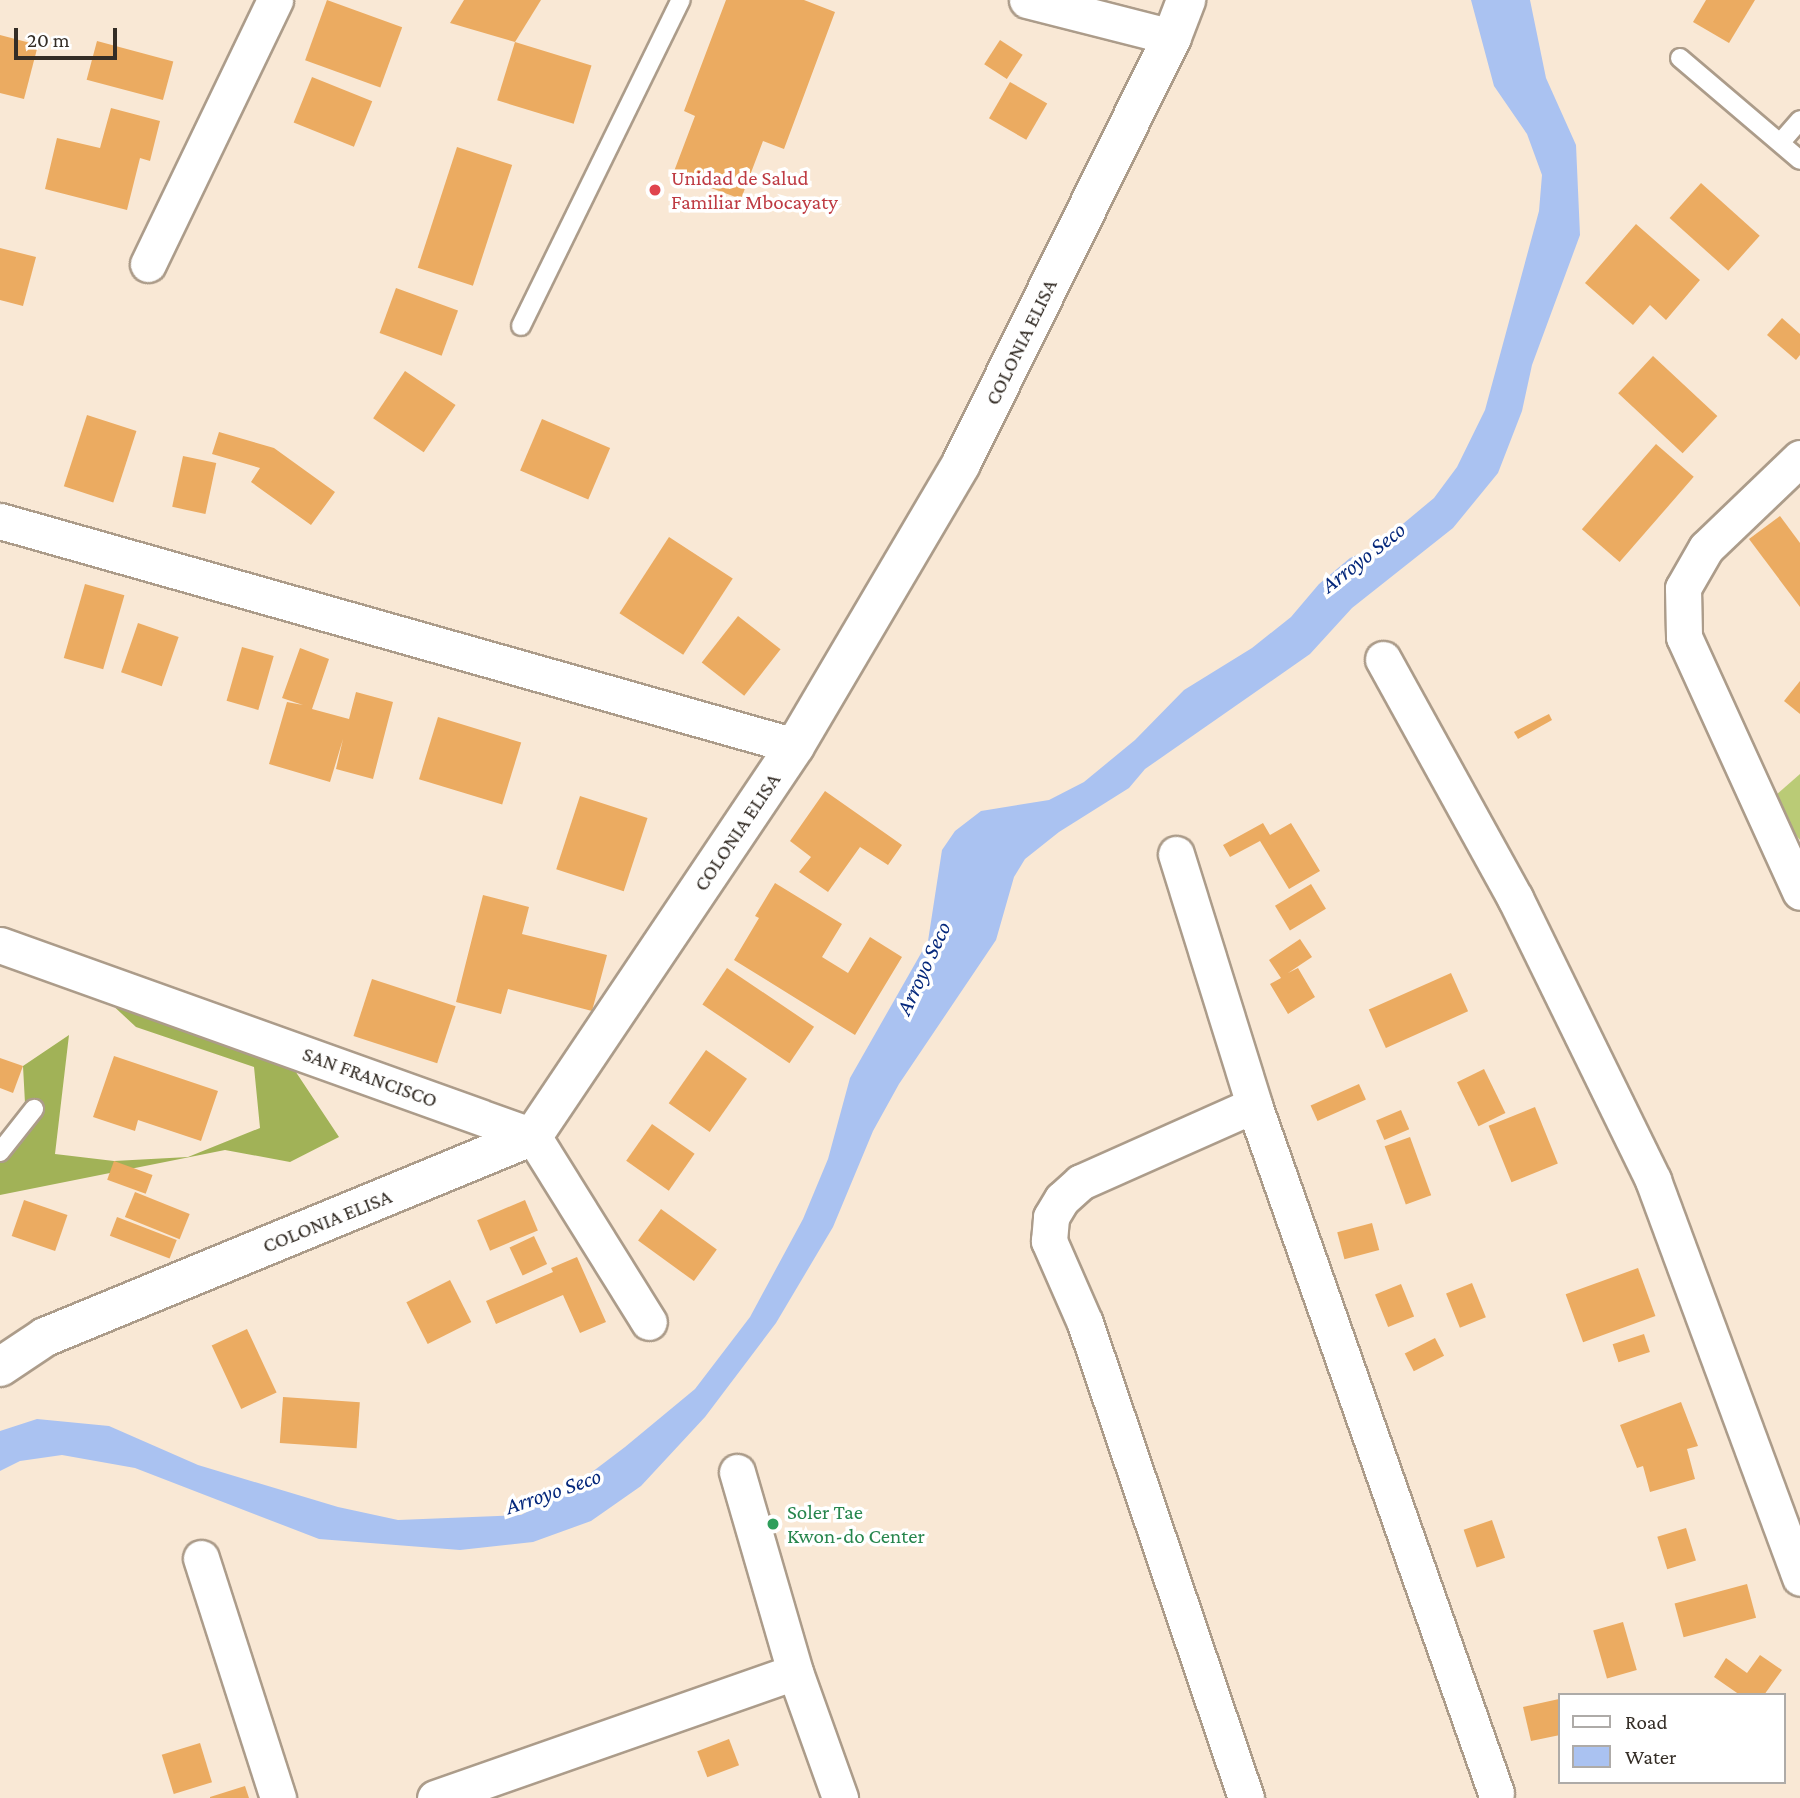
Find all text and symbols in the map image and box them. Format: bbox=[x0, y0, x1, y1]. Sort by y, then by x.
scale bar bbox=[18, 14, 121, 58]
text: 20 m bbox=[27, 28, 70, 52]
place label: Unidad de Salud Familiar Mbocayaty bbox=[671, 165, 838, 215]
marker: Unidad de Salud Familiar Mbocayaty bbox=[645, 180, 665, 200]
street label: COLONIA ELISA bbox=[980, 275, 1062, 409]
water label: Arroyo Seco bbox=[1315, 515, 1411, 599]
street label: COLONIA ELISA bbox=[688, 768, 786, 896]
water label: Arroyo Seco bbox=[889, 917, 957, 1019]
street label: SAN FRANCISCO bbox=[299, 1041, 441, 1113]
street label: COLONIA ELISA bbox=[259, 1184, 395, 1258]
water label: Arroyo Seco bbox=[501, 1462, 605, 1520]
place label: Soler Tae Kwon-do Center bbox=[787, 1499, 925, 1549]
marker: Soler Tae Kwon-do Center bbox=[765, 1516, 781, 1532]
legend bbox=[1559, 1693, 1786, 1784]
text: Road bbox=[1625, 1710, 1668, 1734]
text: Water bbox=[1625, 1745, 1677, 1769]

